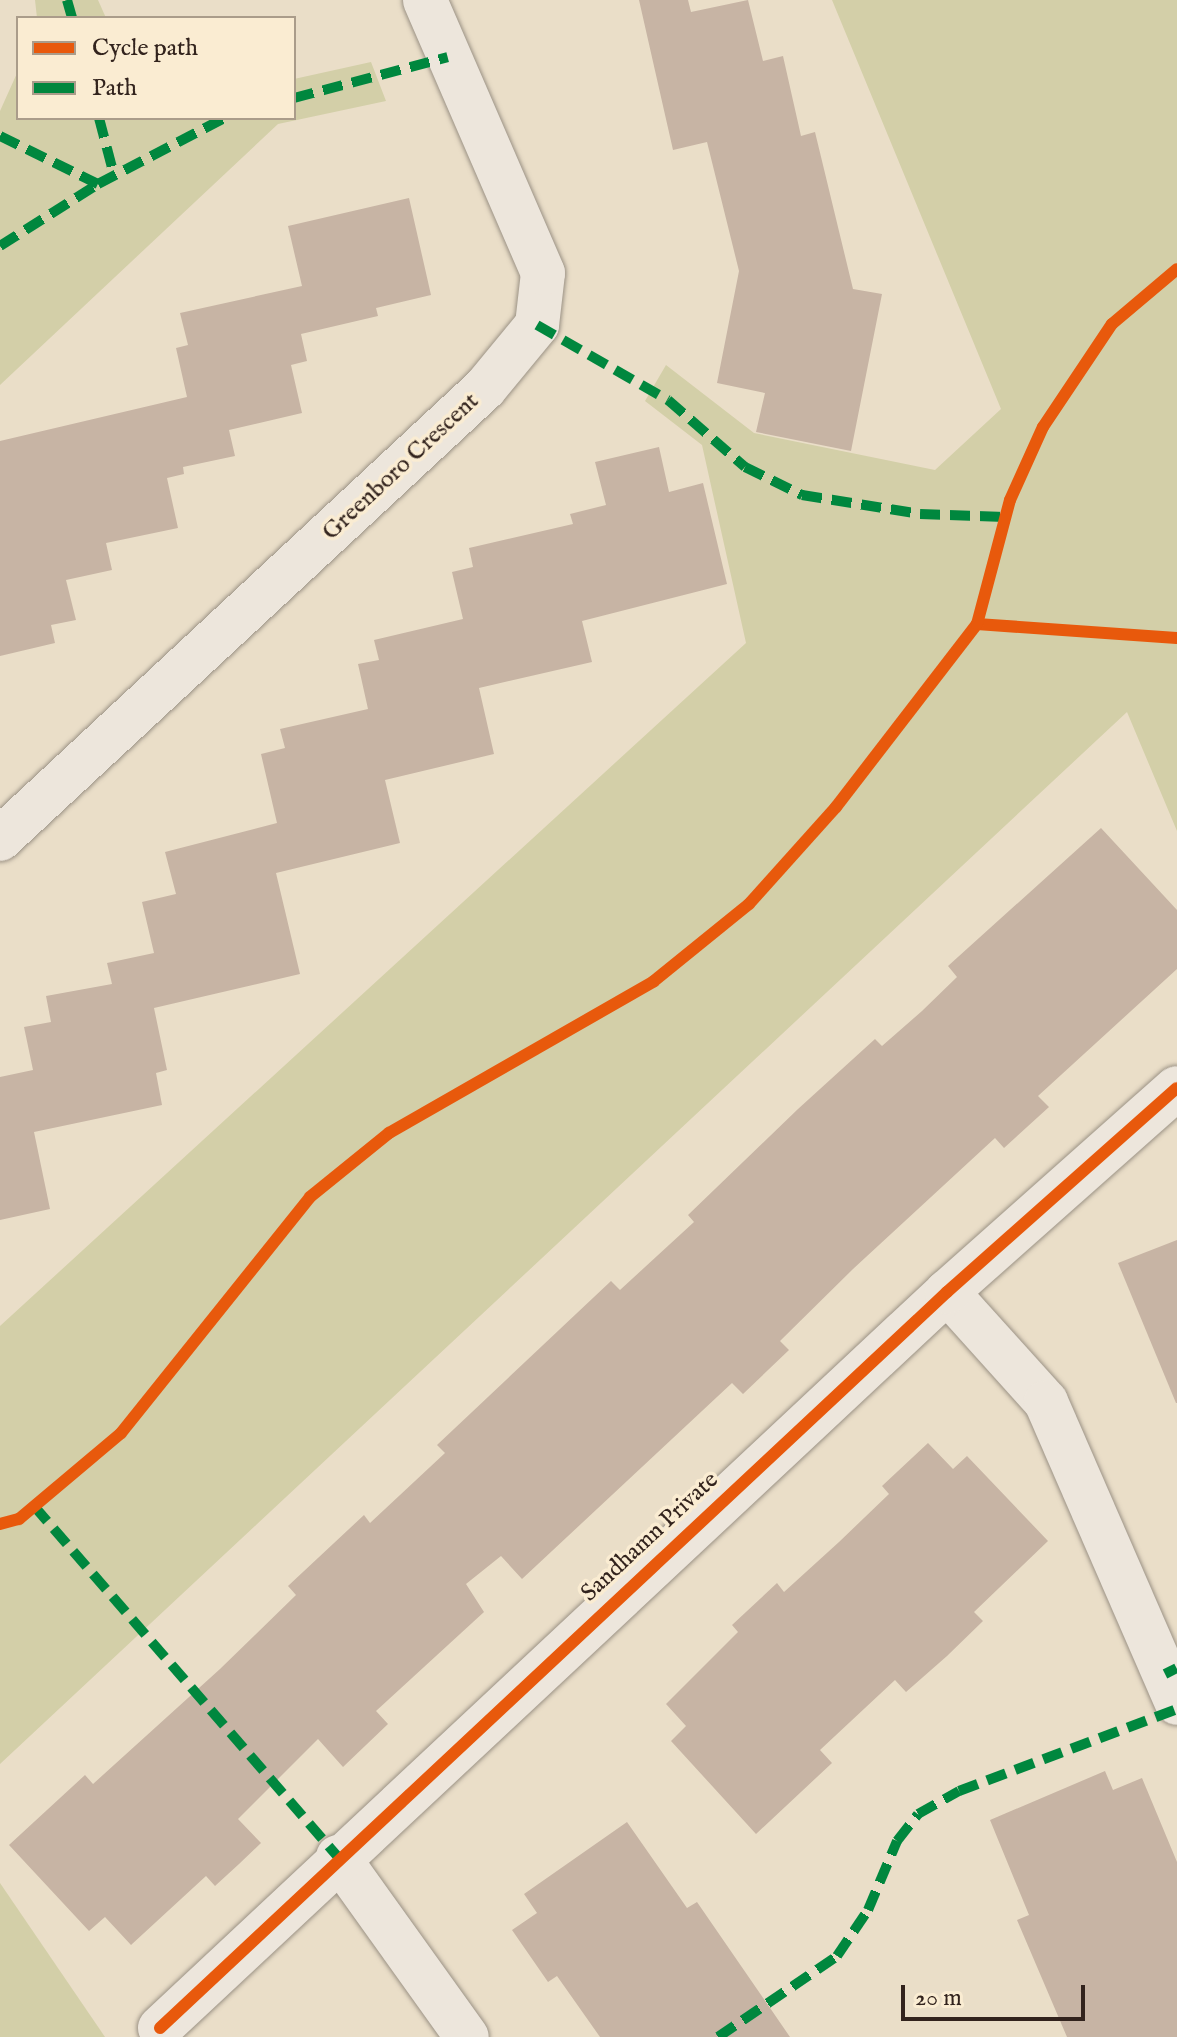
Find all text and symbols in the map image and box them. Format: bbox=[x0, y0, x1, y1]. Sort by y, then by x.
legend bbox=[16, 16, 296, 120]
text: Cycle path bbox=[92, 33, 198, 64]
text: Path bbox=[92, 73, 137, 104]
street label: Greenboro Crescent bbox=[317, 387, 485, 547]
street label: Sandhamn Private bbox=[575, 1466, 725, 1608]
scale bar bbox=[905, 1969, 1089, 2019]
text: 20 m bbox=[915, 1983, 962, 2014]

